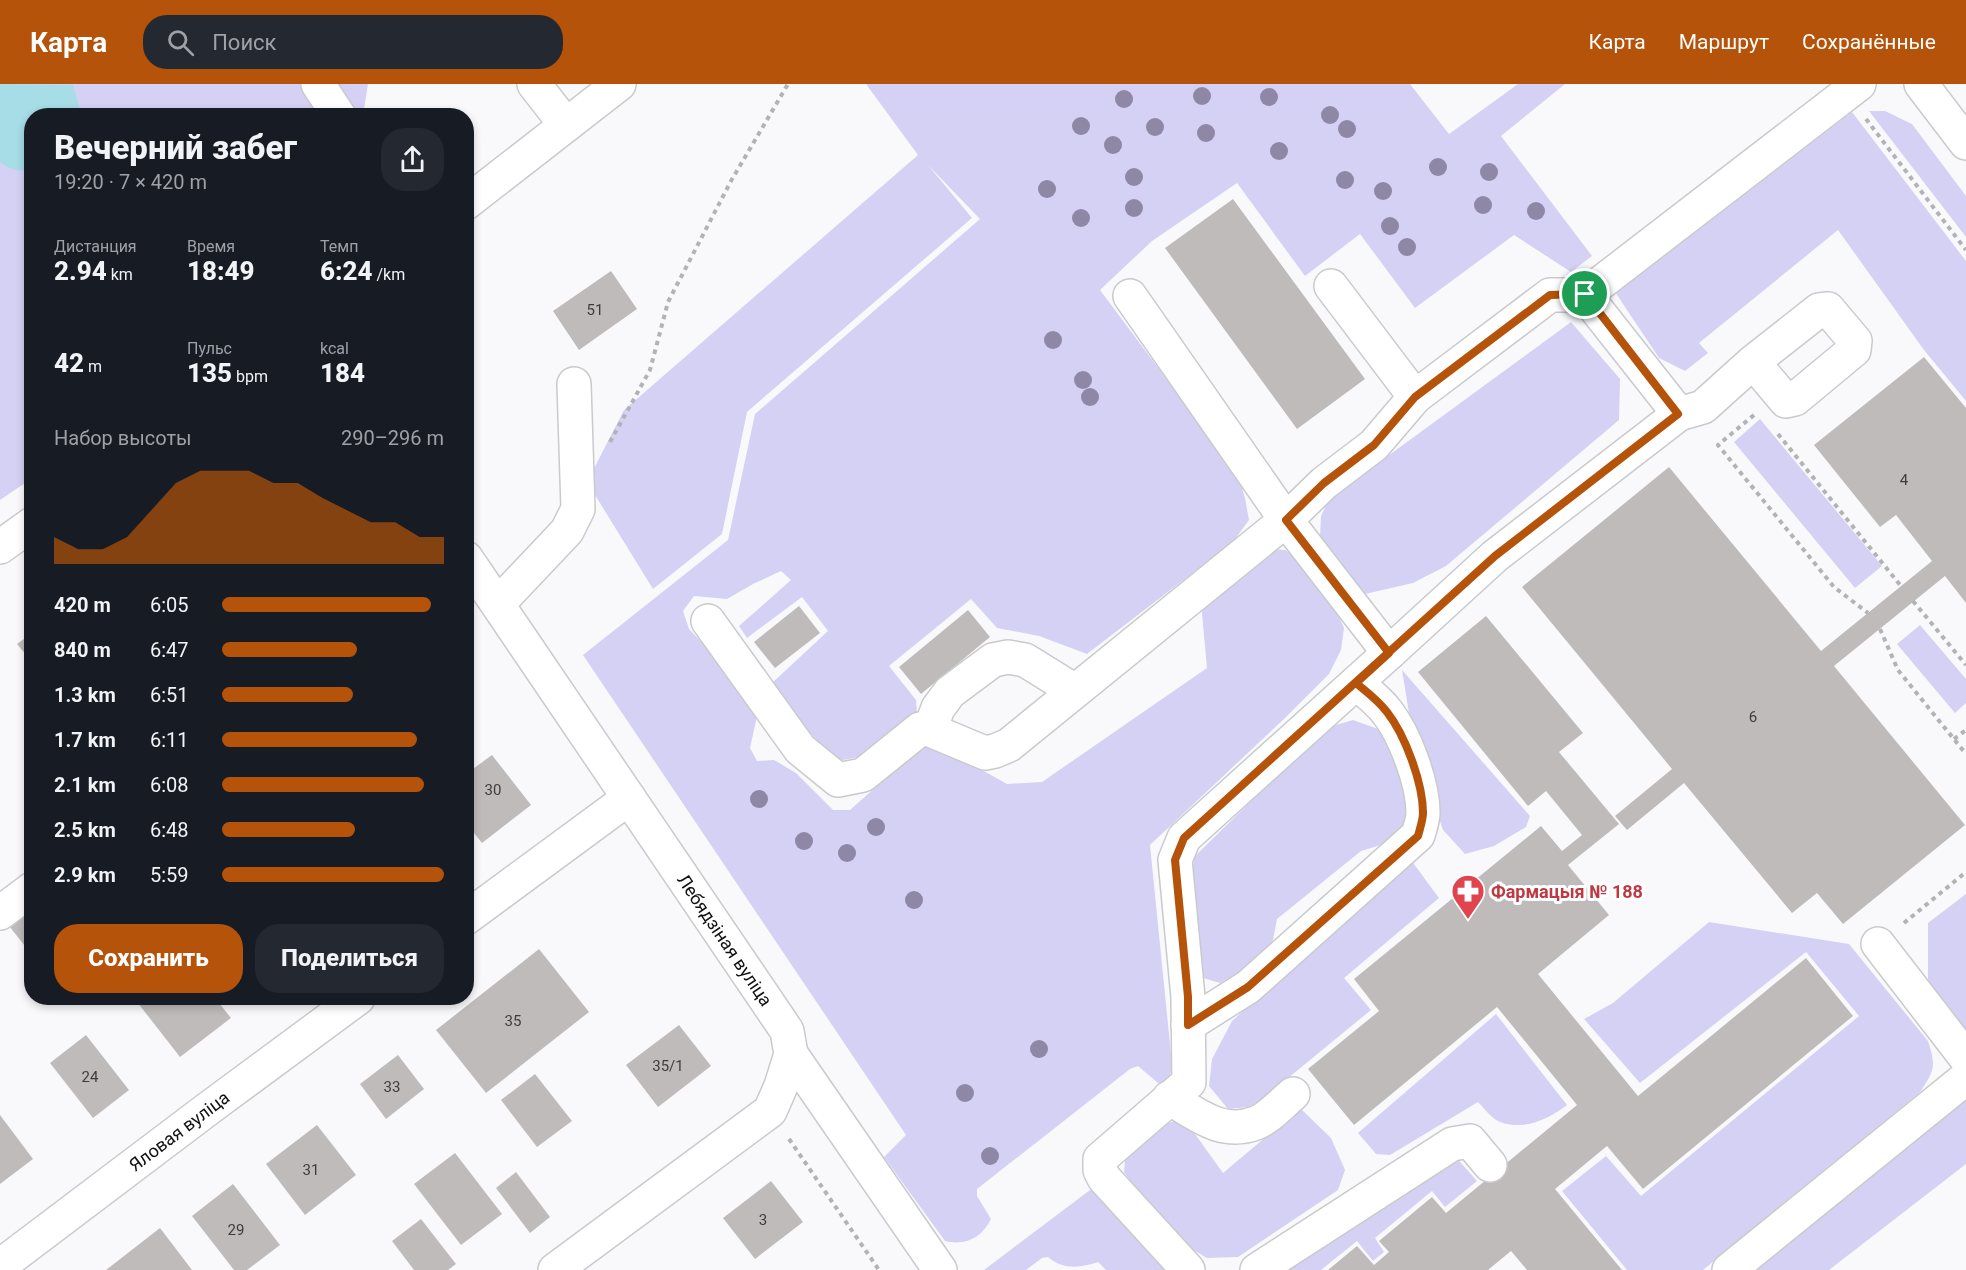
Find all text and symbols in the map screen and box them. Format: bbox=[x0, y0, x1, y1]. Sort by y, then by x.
search box bbox=[143, 15, 563, 69]
text: Карта bbox=[30, 26, 107, 59]
icon: search bbox=[164, 26, 197, 59]
text: Поиск bbox=[212, 30, 277, 55]
text: Карта bbox=[1589, 30, 1646, 54]
text: Маршрут bbox=[1679, 30, 1769, 54]
text: Сохранённые bbox=[1802, 30, 1936, 54]
text: Вечерний забег bbox=[54, 128, 297, 167]
button: share bbox=[381, 128, 444, 191]
text: 19:20 · 7 × 420 m bbox=[54, 170, 207, 194]
text: Дистанция bbox=[54, 237, 137, 256]
text: Время bbox=[187, 237, 235, 256]
text: Темп bbox=[320, 237, 358, 256]
text: 2.94 bbox=[54, 256, 107, 286]
text: 18:49 bbox=[187, 256, 255, 286]
text: 6:24 bbox=[320, 256, 373, 286]
text: km bbox=[107, 265, 133, 284]
text: /km bbox=[373, 265, 405, 284]
pin bbox=[1559, 268, 1610, 319]
icon: arrive bbox=[1568, 277, 1601, 310]
house number: 51 bbox=[587, 301, 603, 319]
text: Пульс bbox=[187, 339, 232, 358]
text: kcal bbox=[320, 339, 349, 358]
text: 42 bbox=[54, 348, 84, 378]
text: m bbox=[84, 357, 102, 376]
text: 135 bbox=[187, 358, 232, 388]
text: 184 bbox=[320, 358, 365, 388]
text: bpm bbox=[232, 367, 268, 386]
text: Набор высоты bbox=[54, 426, 192, 450]
text: 290–296 m bbox=[341, 426, 444, 450]
house number: 4 bbox=[1900, 471, 1909, 489]
text: 420 m bbox=[54, 593, 111, 617]
text: 6:05 bbox=[150, 593, 189, 617]
text: 840 m bbox=[54, 638, 111, 662]
text: 6:47 bbox=[150, 638, 189, 662]
text: 1.3 km bbox=[54, 683, 116, 707]
text: 6:51 bbox=[150, 683, 189, 707]
house number: 6 bbox=[1749, 708, 1757, 726]
text: 1.7 km bbox=[54, 728, 116, 752]
text: 6:11 bbox=[150, 728, 189, 752]
text: 2.1 km bbox=[54, 773, 116, 797]
text: 6:08 bbox=[150, 773, 189, 797]
house number: 30 bbox=[485, 781, 501, 799]
text: 2.5 km bbox=[54, 818, 116, 842]
text: 6:48 bbox=[150, 818, 189, 842]
text: 2.9 km bbox=[54, 863, 116, 887]
text: 5:59 bbox=[150, 863, 189, 887]
street label: Лебядзіная вуліца bbox=[673, 870, 777, 1010]
pharmacy icon: Фармацыя № 188 bbox=[1450, 873, 1486, 920]
place label: Фармацыя № 188 bbox=[1491, 881, 1643, 902]
button: Сохранить bbox=[54, 924, 243, 993]
button: Поделиться bbox=[255, 924, 444, 993]
house number: 35 bbox=[505, 1012, 521, 1030]
house number: 35/1 bbox=[652, 1057, 684, 1075]
house number: 24 bbox=[82, 1068, 99, 1086]
house number: 33 bbox=[384, 1078, 400, 1096]
street label: Яловая вуліца bbox=[125, 1086, 233, 1176]
house number: 31 bbox=[303, 1161, 319, 1179]
house number: 3 bbox=[759, 1211, 767, 1229]
house number: 29 bbox=[228, 1221, 244, 1239]

